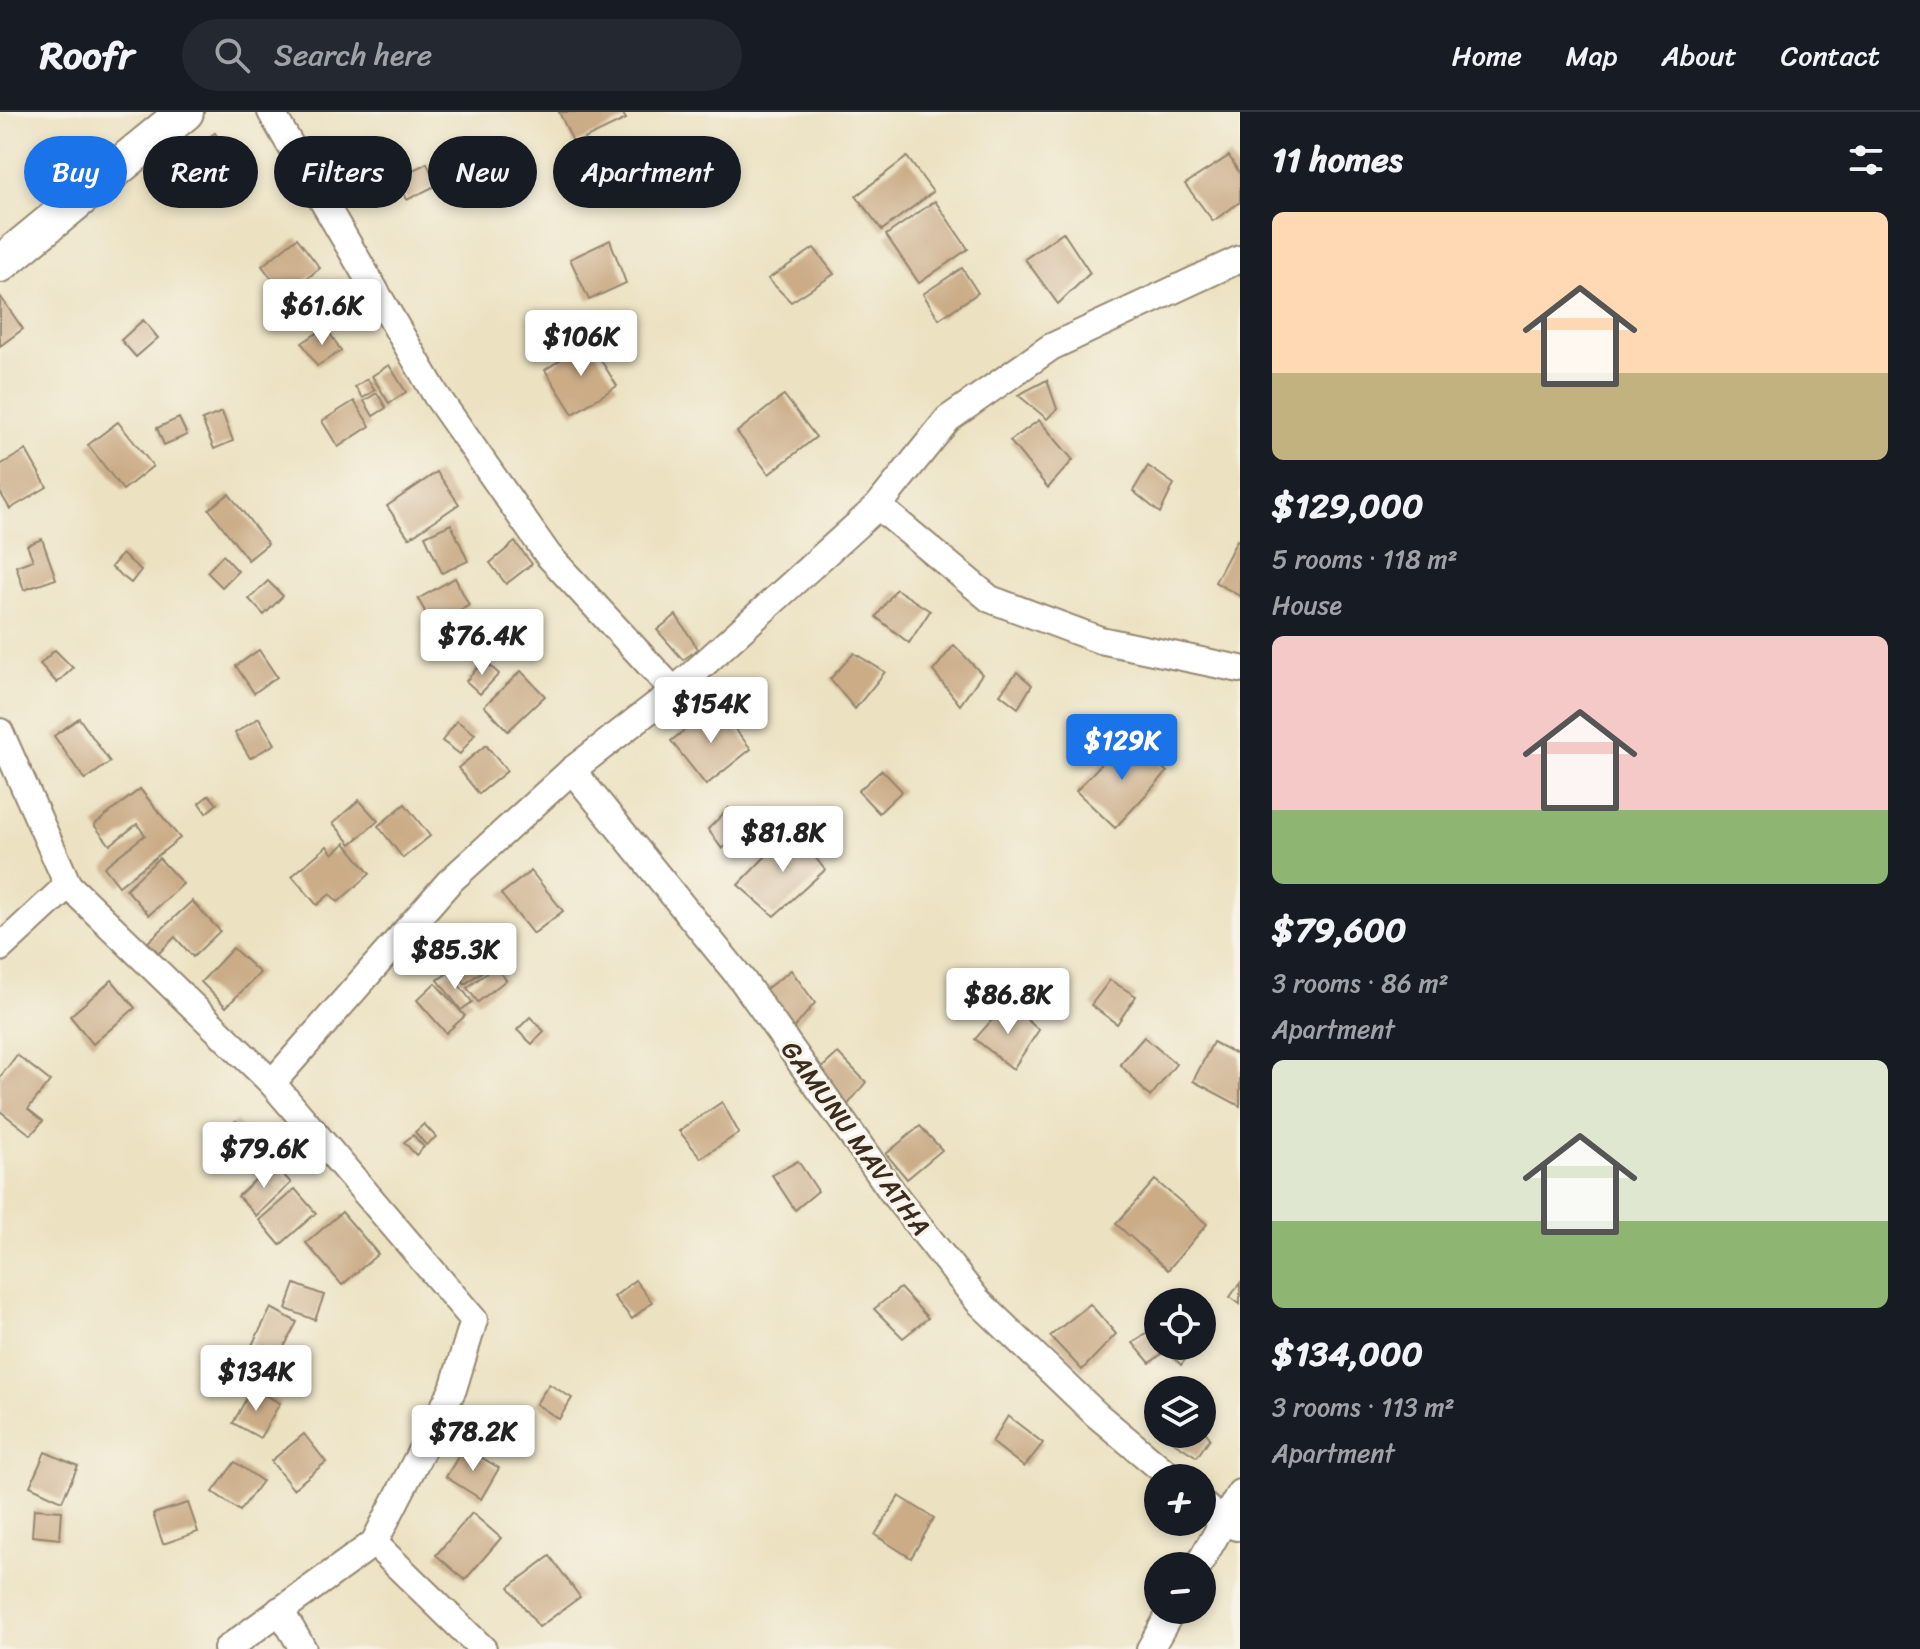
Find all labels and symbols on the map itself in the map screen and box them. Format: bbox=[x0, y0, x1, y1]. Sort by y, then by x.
pin: $61.6K bbox=[257, 279, 387, 347]
pin: $106K bbox=[525, 310, 637, 378]
pin: $76.4K bbox=[417, 609, 547, 677]
pin: $154K bbox=[655, 677, 767, 745]
pin: $129K bbox=[1066, 714, 1178, 782]
pin: $81.8K bbox=[718, 806, 848, 874]
pin: $85.3K bbox=[390, 923, 520, 991]
pin: $86.8K bbox=[943, 968, 1073, 1036]
street label: GAMUNU MAVATHA bbox=[769, 1030, 943, 1246]
pin: $79.6K bbox=[199, 1122, 329, 1190]
pin: $134K bbox=[200, 1345, 312, 1413]
pin: $78.2K bbox=[408, 1405, 538, 1473]

